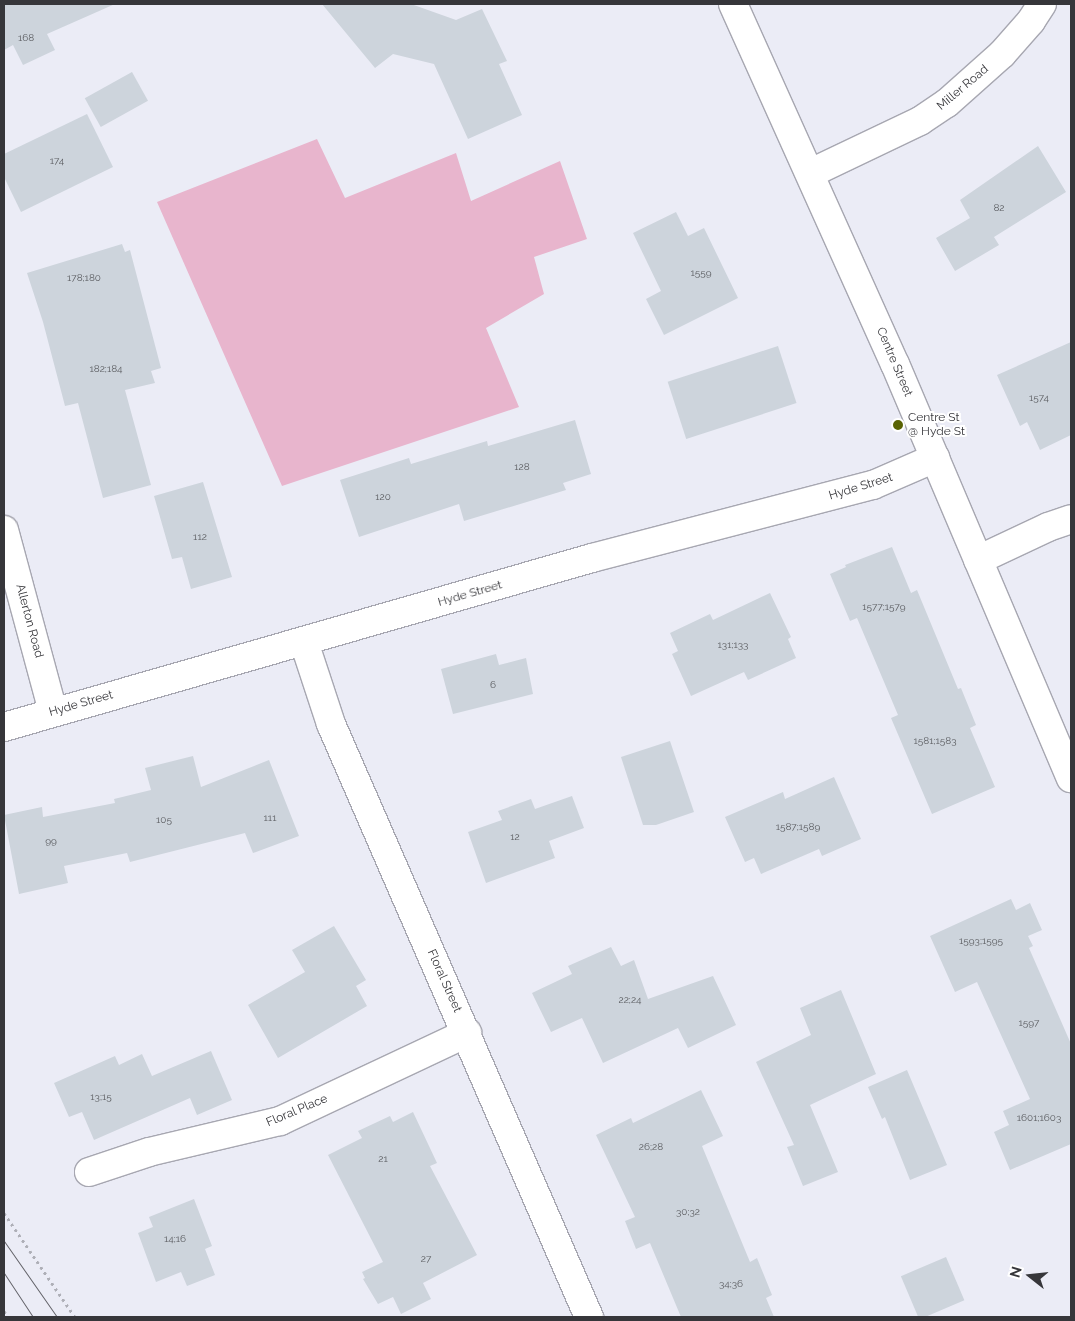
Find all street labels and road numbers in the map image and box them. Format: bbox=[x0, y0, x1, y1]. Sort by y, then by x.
street label: Miller Road bbox=[934, 62, 992, 114]
street label: Centre Street bbox=[873, 325, 915, 399]
street label: Hyde Street bbox=[827, 470, 895, 504]
street label: Hyde Street bbox=[436, 578, 504, 610]
street label: Allerton Road bbox=[12, 583, 46, 659]
street label: Hyde Street bbox=[47, 688, 115, 720]
street label: Floral Street bbox=[424, 947, 464, 1015]
street label: Floral Place bbox=[264, 1092, 330, 1130]

